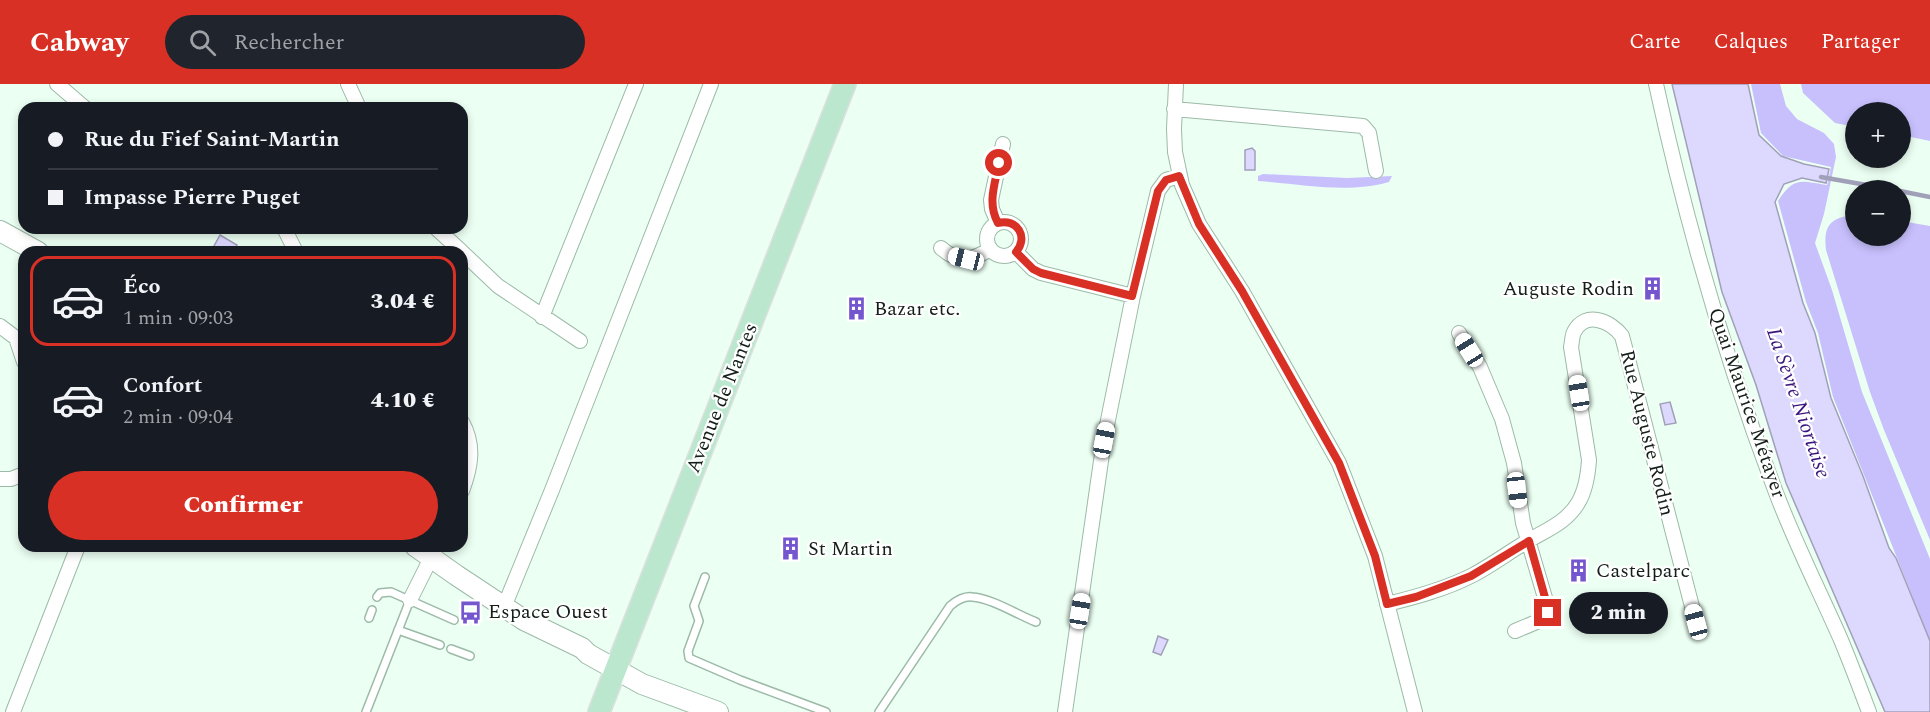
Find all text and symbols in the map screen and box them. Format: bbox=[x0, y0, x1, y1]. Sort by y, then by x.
search box bbox=[165, 15, 585, 69]
text: Cabway bbox=[30, 21, 129, 64]
icon: search bbox=[186, 26, 219, 59]
text: Rechercher bbox=[234, 26, 344, 59]
text: Carte bbox=[1629, 26, 1681, 58]
text: Calques bbox=[1714, 26, 1788, 58]
text: Partager bbox=[1821, 26, 1900, 58]
map controls bbox=[1845, 102, 1911, 246]
button: + bbox=[1845, 102, 1911, 168]
text: Rue du Fief Saint-Martin bbox=[84, 123, 340, 156]
route start bbox=[985, 149, 1012, 176]
button: − bbox=[1845, 180, 1911, 246]
text: Impasse Pierre Puget bbox=[84, 181, 300, 214]
car bbox=[946, 246, 986, 272]
text: Éco bbox=[123, 270, 161, 303]
icon: car bbox=[51, 274, 105, 328]
place label: Auguste Rodin bbox=[1503, 274, 1634, 304]
building icon: Auguste Rodin bbox=[1639, 276, 1665, 302]
text: 3.04 € bbox=[371, 285, 435, 318]
place label: Bazar etc. bbox=[874, 294, 960, 324]
building icon: Bazar etc. bbox=[843, 296, 869, 322]
text: 1 min · 09:03 bbox=[123, 303, 233, 333]
street label: Quai Maurice Métayer bbox=[1700, 304, 1794, 502]
street label: Avenue de Nantes bbox=[678, 318, 766, 478]
water label: La Sèvre Niortaise bbox=[1757, 323, 1839, 483]
car bbox=[1452, 330, 1486, 370]
street label: Rue Auguste Rodin bbox=[1612, 347, 1682, 519]
text: Confort bbox=[123, 369, 202, 402]
icon: car bbox=[51, 373, 105, 427]
car bbox=[1567, 374, 1591, 412]
text: 4.10 € bbox=[371, 384, 435, 417]
text: 2 min · 09:04 bbox=[123, 402, 233, 432]
car bbox=[1092, 421, 1116, 459]
button: Confirmer bbox=[48, 471, 438, 540]
car bbox=[1506, 471, 1528, 509]
place label: St Martin bbox=[808, 534, 893, 564]
building icon: St Martin bbox=[777, 536, 803, 562]
place label: Castelparc bbox=[1596, 556, 1690, 586]
building icon: Castelparc bbox=[1565, 558, 1591, 584]
car bbox=[1068, 592, 1092, 630]
callout: 2 min bbox=[1569, 592, 1668, 634]
place label: Espace Ouest bbox=[488, 597, 608, 627]
text: 2 min bbox=[1591, 598, 1646, 628]
bus stop icon: Espace Ouest bbox=[457, 599, 483, 625]
route end bbox=[1534, 599, 1561, 626]
car bbox=[1683, 602, 1709, 642]

